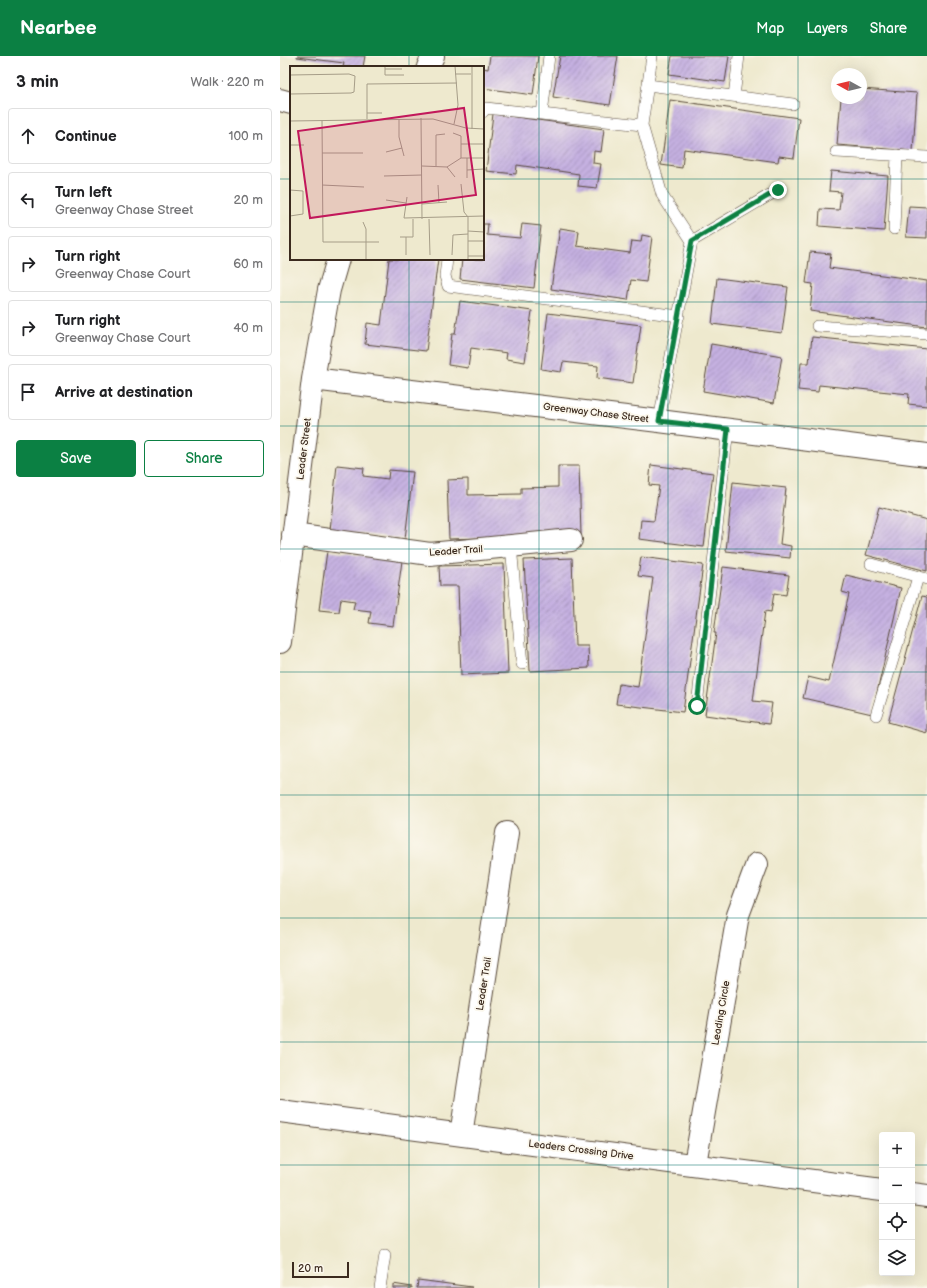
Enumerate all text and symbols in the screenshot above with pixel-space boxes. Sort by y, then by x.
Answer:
text: Nearbee [20,17,97,40]
text: Map [756,20,784,37]
text: Layers [806,20,848,37]
text: Share [870,20,907,37]
inset map [290,66,484,260]
north arrow [831,68,867,104]
text: 3 min [16,72,59,92]
text: Walk · 220 m [191,74,264,90]
icon: ahead [17,125,39,147]
text: Continue [55,127,117,146]
text: 100 m [228,128,263,144]
route end [769,181,787,199]
text: Turn left [55,183,112,202]
icon: left [17,189,39,211]
text: 20 m [233,192,263,208]
text: Greenway Chase Street [55,202,193,218]
text: Turn right [55,247,120,266]
icon: right [17,253,39,275]
text: 60 m [233,256,263,272]
text: Greenway Chase Court [55,266,190,282]
text: Turn right [55,311,120,330]
icon: right [17,317,39,339]
text: 40 m [233,320,263,336]
text: Greenway Chase Court [55,330,190,346]
icon: arrive [17,381,39,403]
text: Arrive at destination [55,383,193,402]
street label: Greenway Chase Street [542,401,650,425]
street label: Leader Street [294,417,314,481]
button: Save [16,440,136,477]
button: Share [144,440,264,477]
street label: Leader Trail [429,543,483,559]
route start [688,697,706,715]
street label: Leader Trail [474,956,494,1012]
street label: Leading Circle [709,980,733,1046]
map controls [879,1132,915,1276]
button: + [879,1132,915,1168]
street label: Leaders Crossing Drive [528,1138,634,1162]
button: − [879,1168,915,1204]
button: locate [879,1204,915,1240]
button: layers [879,1240,915,1276]
scale bar [292,1260,349,1279]
text: 20 m [298,1262,323,1275]

